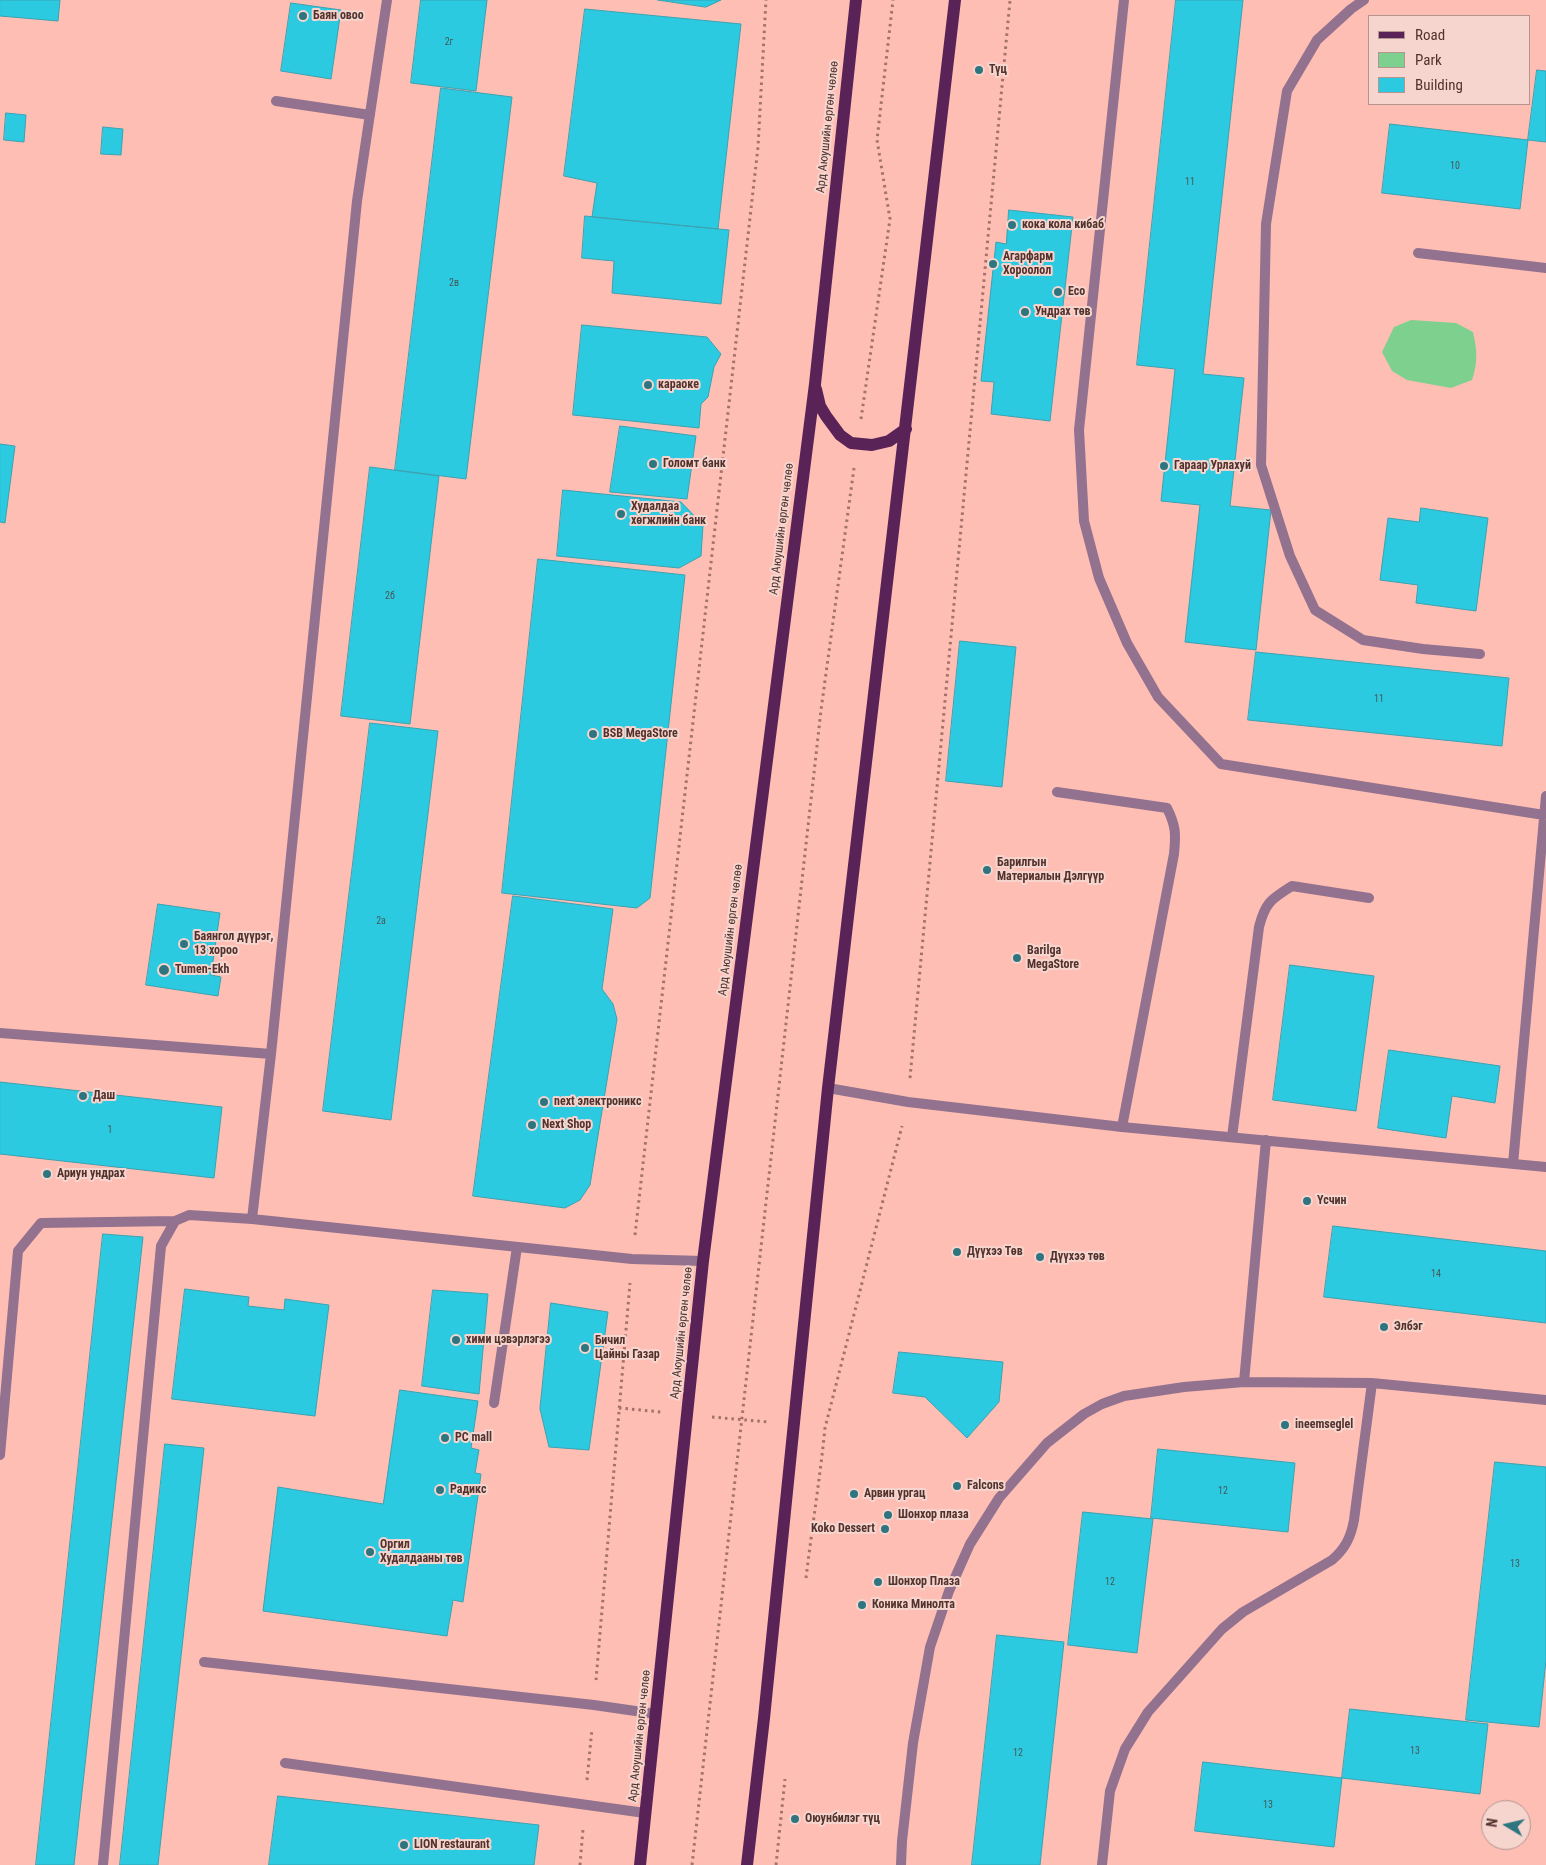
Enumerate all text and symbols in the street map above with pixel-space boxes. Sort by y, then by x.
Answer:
place label: Баян овоо [313,9,364,23]
marker: Баян овоо [297,10,309,22]
legend [1368,15,1531,105]
text: Road [1415,26,1445,44]
house number: 2г [445,36,453,48]
text: Park [1415,51,1442,69]
street label: Ард Аюушийн өргөн чөлөө [814,60,842,194]
place label: Түц [989,63,1007,77]
marker: Түц [973,64,985,76]
text: Building [1415,76,1463,94]
house number: 10 [1450,160,1460,172]
house number: 11 [1185,176,1195,188]
place label: кока кола кибаб [1022,218,1104,232]
marker: кока кола кибаб [1006,219,1018,231]
place label: Агарфарм Хороолол [1003,250,1053,278]
marker: Агарфарм Хороолол [987,258,999,270]
house number: 2в [449,277,459,289]
place label: Eco [1068,285,1085,299]
marker: Eco [1052,286,1064,298]
place label: Ундрах төв [1035,305,1091,319]
marker: Ундрах төв [1019,306,1031,318]
place label: караоке [658,378,699,392]
marker: караоке [642,379,654,391]
place label: Голомт банк [663,457,726,471]
marker: Голомт банк [647,458,659,470]
place label: Гараар Урлахуй [1174,459,1251,473]
marker: Гараар Урлахуй [1158,460,1170,472]
street label: Ард Аюушийн өргөн чөлөө [767,462,797,596]
place label: Худалдаа хөгжлийн банк [631,500,706,528]
marker: Худалдаа хөгжлийн банк [615,508,627,520]
house number: 2б [385,590,395,602]
house number: 11 [1374,693,1384,705]
place label: BSB MegaStore [603,727,678,741]
marker: BSB MegaStore [587,728,599,740]
place label: Барилгын Материалын Дэлгүүр [997,856,1104,884]
street label: Ард Аюушийн өргөн чөлөө [716,863,746,997]
marker: Барилгын Материалын Дэлгүүр [981,864,993,876]
house number: 2а [376,915,386,927]
place label: Баянгол дүүрэг, 13 хороо [194,930,274,958]
marker: Баянгол дүүрэг, 13 хороо [178,938,190,950]
place label: Barilga MegaStore [1027,944,1079,972]
marker: Barilga MegaStore [1011,952,1023,964]
marker: Tumen-Ekh [157,963,171,977]
place label: Tumen-Ekh [175,963,229,977]
place label: Даш [93,1089,115,1103]
marker: Даш [77,1090,89,1102]
place label: next электроникс [554,1095,642,1109]
marker: next электроникс [538,1096,550,1108]
place label: Next Shop [542,1118,591,1132]
marker: Next Shop [526,1119,538,1131]
house number: 1 [108,1124,112,1136]
place label: Ариун ундрах [57,1167,125,1181]
marker: Ариун ундрах [41,1168,53,1180]
place label: Үсчин [1317,1194,1347,1208]
marker: Үсчин [1301,1195,1313,1207]
place label: Дүүхээ Төв [967,1245,1023,1259]
marker: Дүүхээ Төв [951,1246,963,1258]
place label: Дүүхээ төв [1050,1250,1105,1264]
marker: Дүүхээ төв [1034,1251,1046,1263]
street label: Ард Аюушийн өргөн чөлөө [668,1266,696,1400]
house number: 14 [1431,1268,1441,1280]
place label: Элбэг [1394,1320,1423,1334]
marker: Элбэг [1378,1321,1390,1333]
place label: хими цэвэрлэгээ [466,1333,550,1347]
marker: хими цэвэрлэгээ [450,1334,462,1346]
place label: Бичил Цайны Газар [595,1334,660,1362]
marker: Бичил Цайны Газар [579,1342,591,1354]
place label: ineemseglel [1295,1418,1353,1432]
marker: ineemseglel [1279,1419,1291,1431]
place label: PC mall [455,1431,492,1445]
marker: PC mall [439,1432,451,1444]
place label: Falcons [967,1479,1004,1493]
marker: Falcons [951,1480,963,1492]
place label: Радикс [450,1483,487,1497]
marker: Радикс [434,1484,446,1496]
house number: 12 [1218,1485,1228,1497]
place label: Арвин ургац [864,1487,925,1501]
marker: Арвин ургац [848,1488,860,1500]
place label: Шонхор плаза [898,1508,969,1522]
marker: Шонхор плаза [882,1509,894,1521]
place label: Koko Dessert [811,1522,875,1536]
marker: Koko Dessert [879,1523,891,1535]
place label: Оргил Худалдааны төв [380,1538,463,1566]
marker: Оргил Худалдааны төв [364,1546,376,1558]
house number: 13 [1510,1558,1520,1570]
place label: Шонхор Плаза [888,1575,960,1589]
marker: Шонхор Плаза [872,1576,884,1588]
house number: 12 [1105,1576,1115,1588]
place label: Коника Минолта [872,1598,955,1612]
marker: Коника Минолта [856,1599,868,1611]
street label: Ард Аюушийн өргөн чөлөө [626,1669,654,1803]
house number: 13 [1410,1745,1420,1757]
house number: 12 [1013,1747,1023,1759]
house number: 13 [1263,1799,1273,1811]
north arrow [1481,1800,1531,1850]
place label: Оюунбилэг түц [805,1812,880,1826]
marker: Оюунбилэг түц [789,1813,801,1825]
text: N [1484,1817,1501,1828]
place label: LION restaurant [414,1838,490,1852]
marker: LION restaurant [398,1839,410,1851]

